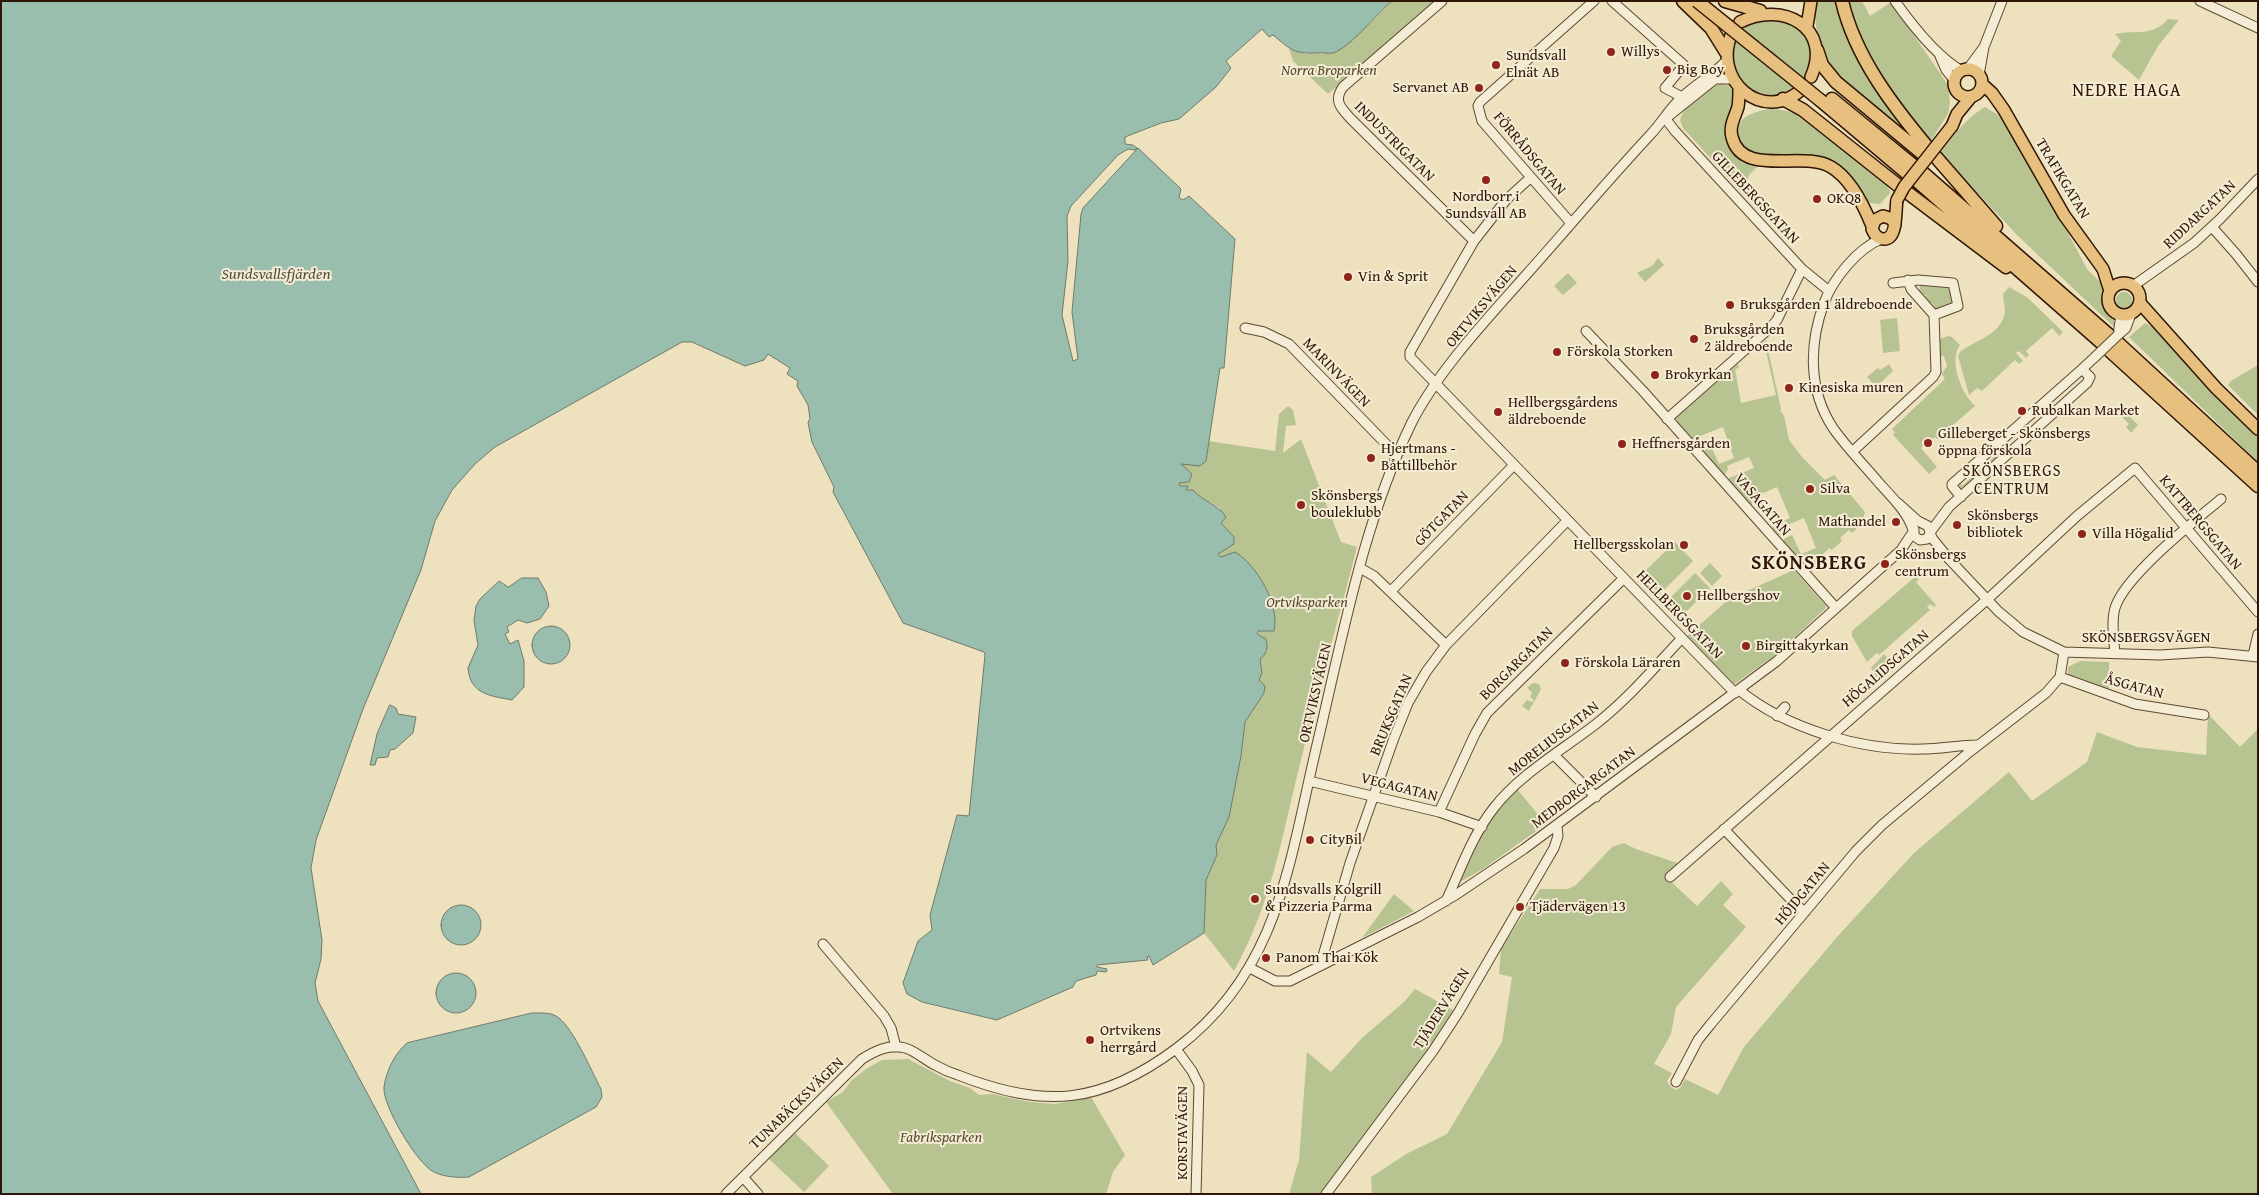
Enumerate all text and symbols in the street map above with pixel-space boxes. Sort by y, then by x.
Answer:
place label: Willys [1621,43,1660,61]
marker: Willys [1605,46,1617,58]
place label: Sundsvall Elnät AB [1506,47,1567,82]
marker: Sundsvall Elnät AB [1490,59,1502,71]
place label: Big Boy [1677,61,1724,79]
park label: Norra Broparken [1281,62,1377,80]
marker: Big Boy [1661,64,1673,76]
place label: Servanet AB [1393,79,1469,97]
district label: NEDRE HAGA [2071,80,2183,102]
marker: Servanet AB [1473,82,1485,94]
street label: INDUSTRIGATAN [1350,98,1438,186]
street label: FÖRRÅDSGATAN [1489,109,1569,199]
street label: TRAFIKGATAN [2031,136,2093,222]
street label: GILLEBERGSGATAN [1707,148,1803,248]
marker: Nordborr i Sundsvall AB [1480,174,1492,186]
street label: RIDDARGATAN [2160,177,2240,253]
place label: Nordborr i Sundsvall AB [1445,188,1527,223]
place label: OKQ8 [1827,190,1861,208]
marker: OKQ8 [1811,193,1823,205]
street label: ORTVIKSVÄGEN [1442,262,1522,352]
water label: Sundsvallsfjärden [221,265,331,285]
place label: Vin & Sprit [1358,268,1428,286]
marker: Vin & Sprit [1342,271,1354,283]
place label: Bruksgården 1 äldreboende [1740,296,1912,314]
marker: Bruksgården 1 äldreboende [1724,299,1736,311]
place label: Bruksgården 2 äldreboende [1704,321,1793,356]
marker: Bruksgården 2 äldreboende [1688,333,1700,345]
street label: MARINVÄGEN [1298,335,1374,411]
place label: Förskola Storken [1567,343,1673,361]
marker: Förskola Storken [1551,346,1563,358]
place label: Brokyrkan [1665,366,1732,384]
marker: Brokyrkan [1649,369,1661,381]
place label: Kinesiska muren [1799,379,1903,397]
marker: Kinesiska muren [1783,382,1795,394]
place label: Hellbergsgårdens äldreboende [1508,394,1618,429]
place label: Rubalkan Market [2032,402,2139,420]
marker: Rubalkan Market [2016,405,2028,417]
marker: Hellbergsgårdens äldreboende [1492,406,1504,418]
place label: Gilleberget - Skönsbergs öppna förskola [1938,425,2090,460]
place label: Heffnersgården [1632,435,1730,453]
marker: Gilleberget - Skönsbergs öppna förskola [1922,437,1934,449]
marker: Heffnersgården [1616,438,1628,450]
place label: Hjertmans - Båttillbehör [1381,440,1457,475]
marker: Hjertmans - Båttillbehör [1365,452,1377,464]
district label: SKÖNSBERGS CENTRUM [1961,462,2063,500]
street label: VASAGATAN [1730,470,1794,540]
street label: KATTBERGSGATAN [2155,472,2245,574]
place label: Silva [1820,480,1850,498]
marker: Silva [1804,483,1816,495]
place label: Skönsbergs bouleklubb [1311,487,1382,522]
street label: GÖTGATAN [1411,488,1473,550]
marker: Skönsbergs bouleklubb [1295,499,1307,511]
place label: Skönsbergs bibliotek [1967,507,2038,542]
place label: Mathandel [1818,513,1886,531]
marker: Mathandel [1890,516,1902,528]
marker: Skönsbergs bibliotek [1951,519,1963,531]
place label: Villa Högalid [2092,525,2173,543]
marker: Villa Högalid [2076,528,2088,540]
place label: Hellbergsskolan [1574,536,1674,554]
marker: Hellbergsskolan [1678,539,1690,551]
place label: Skönsbergs centrum [1895,546,1966,581]
district label: SKÖNSBERG [1750,552,1868,576]
marker: Skönsbergs centrum [1879,558,1891,570]
street label: HELLBERGSGATAN [1632,567,1726,663]
place label: Hellbergshov [1697,587,1780,605]
marker: Hellbergshov [1681,590,1693,602]
park label: Ortviksparken [1266,594,1348,612]
street label: BORGARGATAN [1477,624,1557,704]
street label: HÖGALIDSGATAN [1839,626,1933,712]
street label: SKÖNSBERGSVÄGEN [2082,629,2210,647]
place label: Birgittakyrkan [1756,637,1849,655]
marker: Birgittakyrkan [1740,640,1752,652]
street label: ORTVIKSVÄGEN [1296,641,1336,745]
place label: Förskola Läraren [1575,654,1681,672]
marker: Förskola Läraren [1559,657,1571,669]
street label: ÅSGATAN [2103,671,2165,703]
street label: BRUKSGATAN [1367,672,1417,758]
street label: MORELIUSGATAN [1505,698,1603,780]
street label: MEDBORGARGATAN [1528,743,1640,833]
street label: VEGAGATAN [1359,770,1439,806]
place label: CityBil [1320,831,1362,849]
marker: CityBil [1304,834,1316,846]
street label: HÖJDGATAN [1772,859,1834,929]
place label: Sundsvalls Kolgrill & Pizzeria Parma [1265,881,1382,916]
marker: Sundsvalls Kolgrill & Pizzeria Parma [1249,893,1261,905]
place label: Tjädervägen 13 [1530,898,1626,916]
marker: Tjädervägen 13 [1514,901,1526,913]
place label: Panom Thai Kök [1276,949,1378,967]
marker: Panom Thai Kök [1260,952,1272,964]
street label: TJÄDERVÄGEN [1410,965,1474,1053]
place label: Ortvikens herrgård [1100,1022,1161,1057]
marker: Ortvikens herrgård [1084,1034,1096,1046]
street label: TUNABÄCKSVÄGEN [746,1054,848,1154]
street label: KORSTAVÄGEN [1174,1086,1192,1180]
park label: Fabriksparken [900,1129,982,1147]

